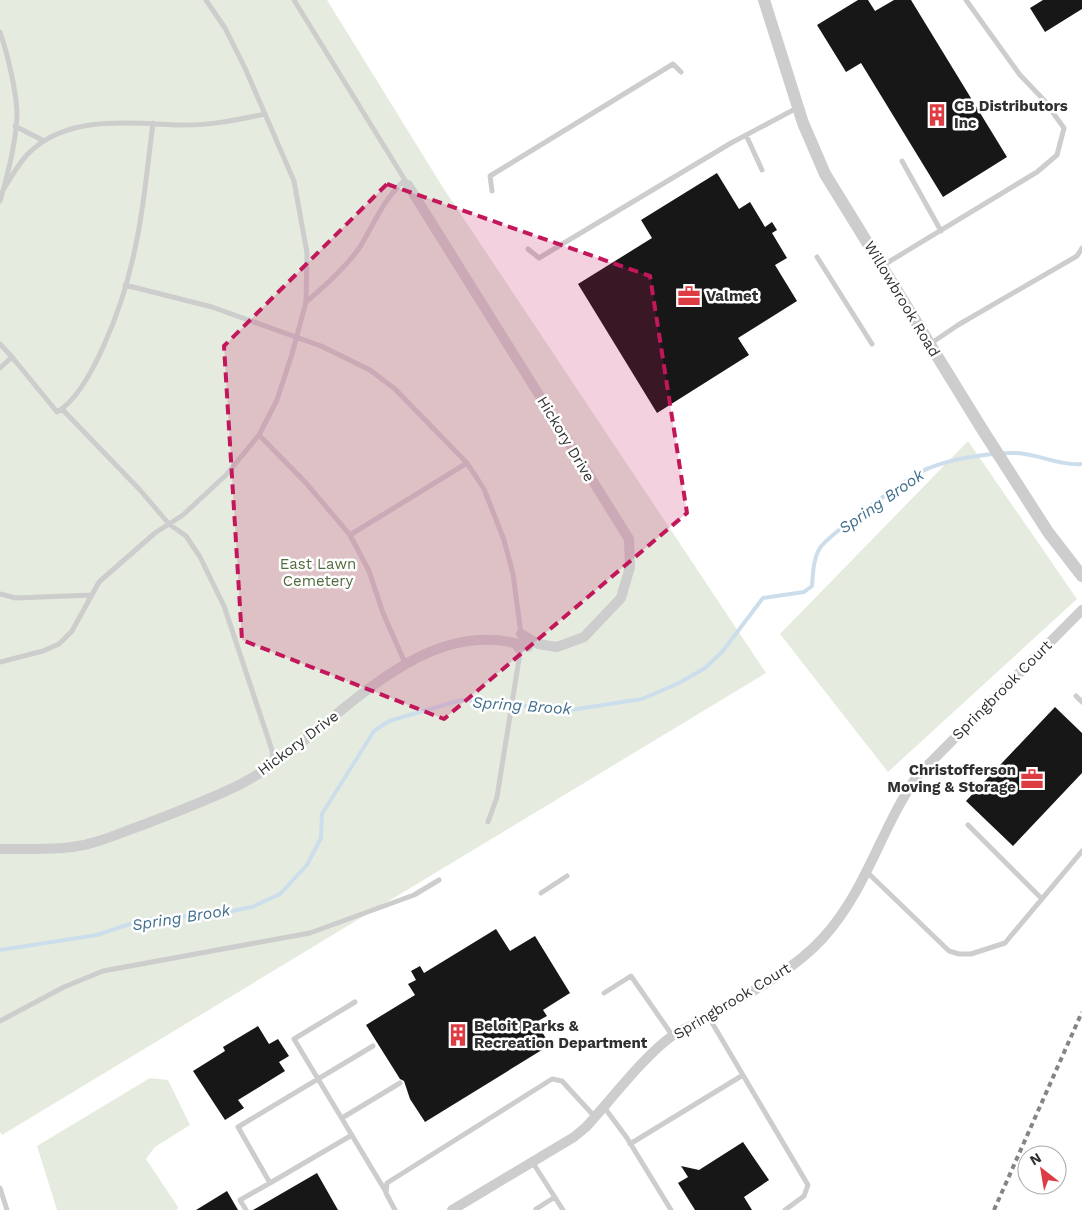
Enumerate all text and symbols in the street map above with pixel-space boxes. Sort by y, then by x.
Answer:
place label: CB Distributors Inc [954,97,1068,132]
building icon: CB Distributors Inc [924,102,950,128]
street label: Willowbrook Road [860,238,944,360]
office icon: Valmet [676,283,702,309]
place label: Valmet [706,287,759,305]
street label: Hickory Drive [533,393,599,485]
water label: Spring Brook [835,464,928,538]
park label: East Lawn Cemetery [280,555,356,590]
street label: Springbrook Court [948,636,1056,744]
water label: Spring Brook [472,693,573,719]
street label: Hickory Drive [254,707,342,779]
place label: Christofferson Moving & Storage [887,761,1016,796]
office icon: Christofferson Moving & Storage [1019,766,1045,792]
water label: Spring Brook [131,900,233,935]
street label: Springbrook Court [670,959,794,1043]
place label: Beloit Parks & Recreation Department [474,1017,648,1052]
building icon: Beloit Parks & Recreation Department [445,1022,471,1048]
north arrow [1017,1145,1067,1195]
text: N [1027,1149,1044,1168]

